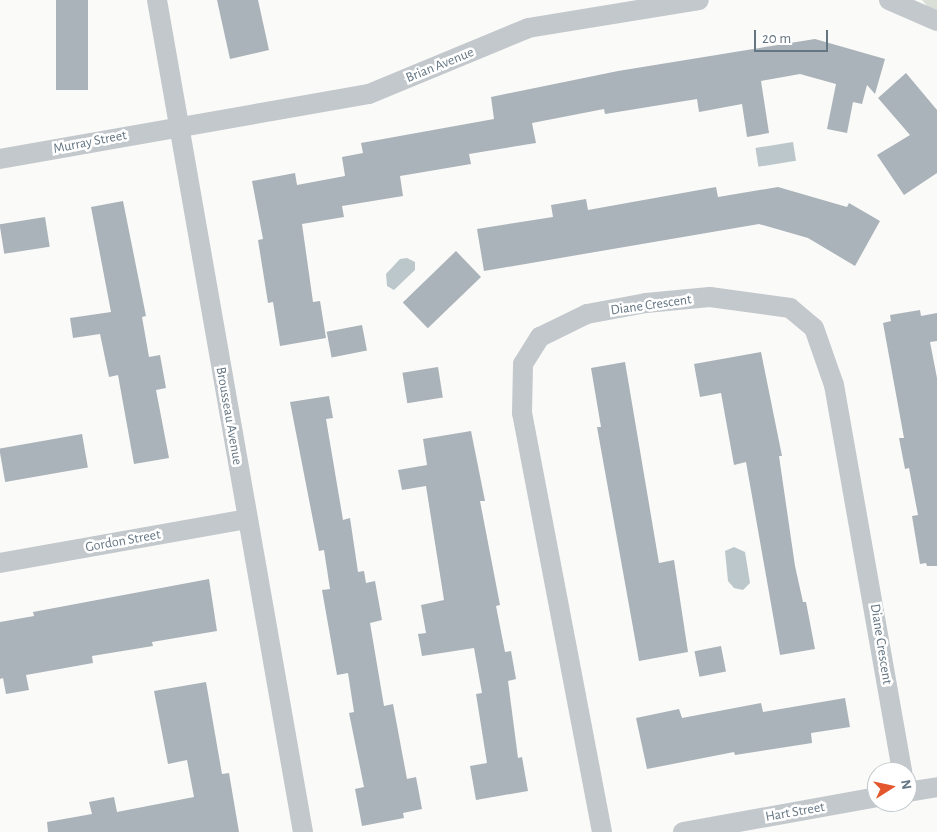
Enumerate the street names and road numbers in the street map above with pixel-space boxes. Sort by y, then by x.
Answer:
street label: Brian Avenue [403,44,477,86]
street label: Murray Street [52,127,128,157]
street label: Diane Crescent [610,291,692,319]
street label: Brousseau Avenue [212,366,246,466]
street label: Gordon Street [84,526,162,556]
street label: Diane Crescent [866,602,896,686]
street label: Hart Street [764,799,826,825]

